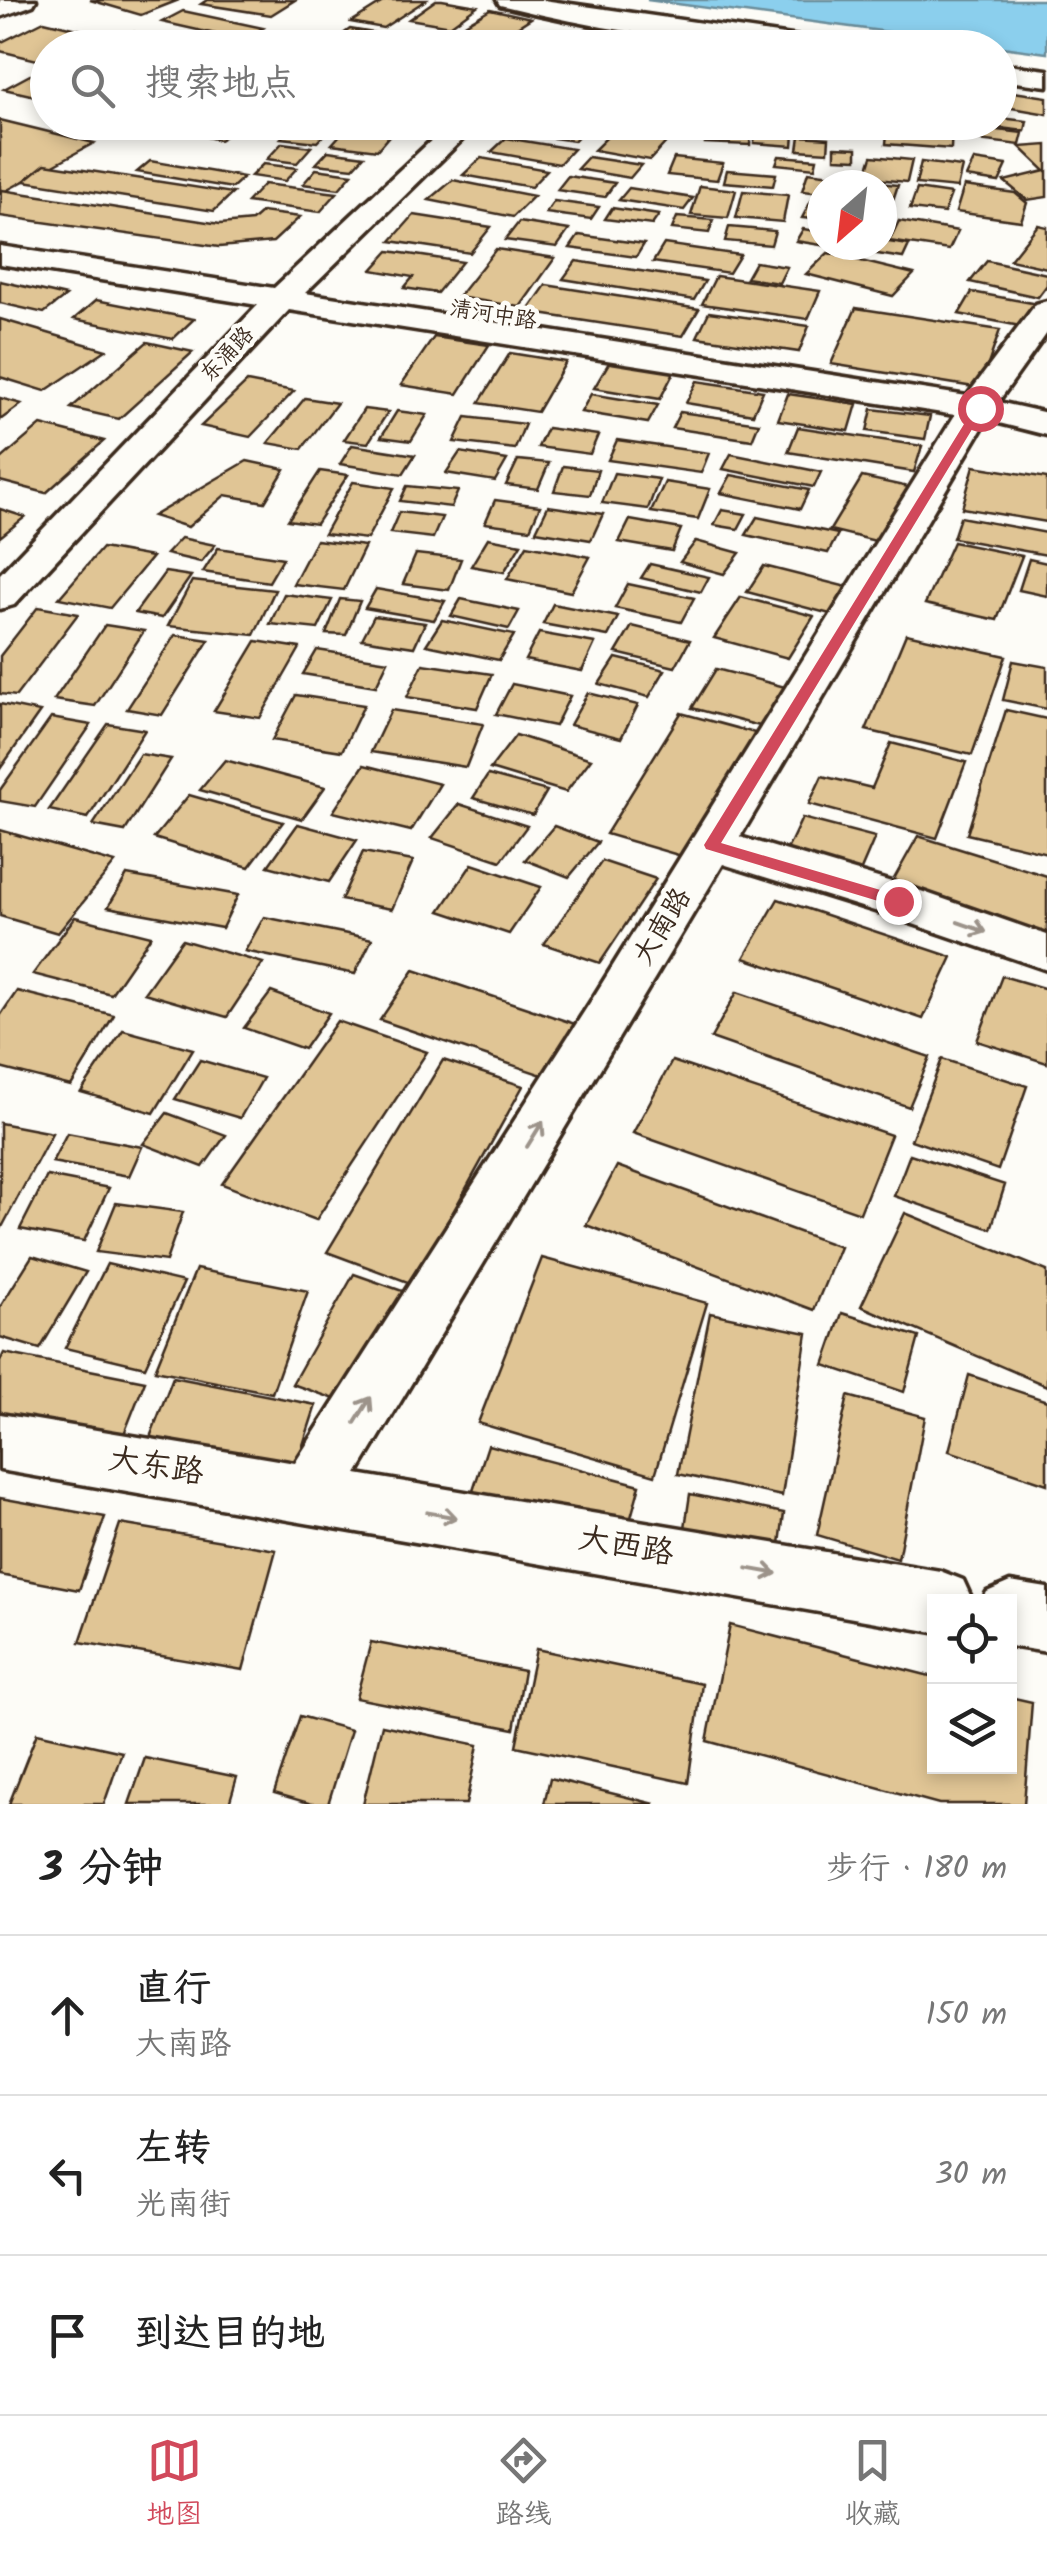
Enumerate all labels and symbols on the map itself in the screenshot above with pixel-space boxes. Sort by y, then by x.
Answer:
north arrow [807,170,897,260]
street label: 清河中路 [447,292,539,340]
street label: 东涌路 [193,319,263,391]
route start [958,386,1004,432]
street label: 大南路 [622,879,704,975]
route end [876,879,922,925]
one-way arrow [955,919,987,937]
one-way arrow [525,1120,545,1149]
one-way arrow [353,1396,373,1425]
street label: 大东路 [105,1434,207,1500]
one-way arrow [425,1506,458,1525]
street label: 大西路 [574,1514,678,1580]
one-way arrow [746,1562,778,1581]

